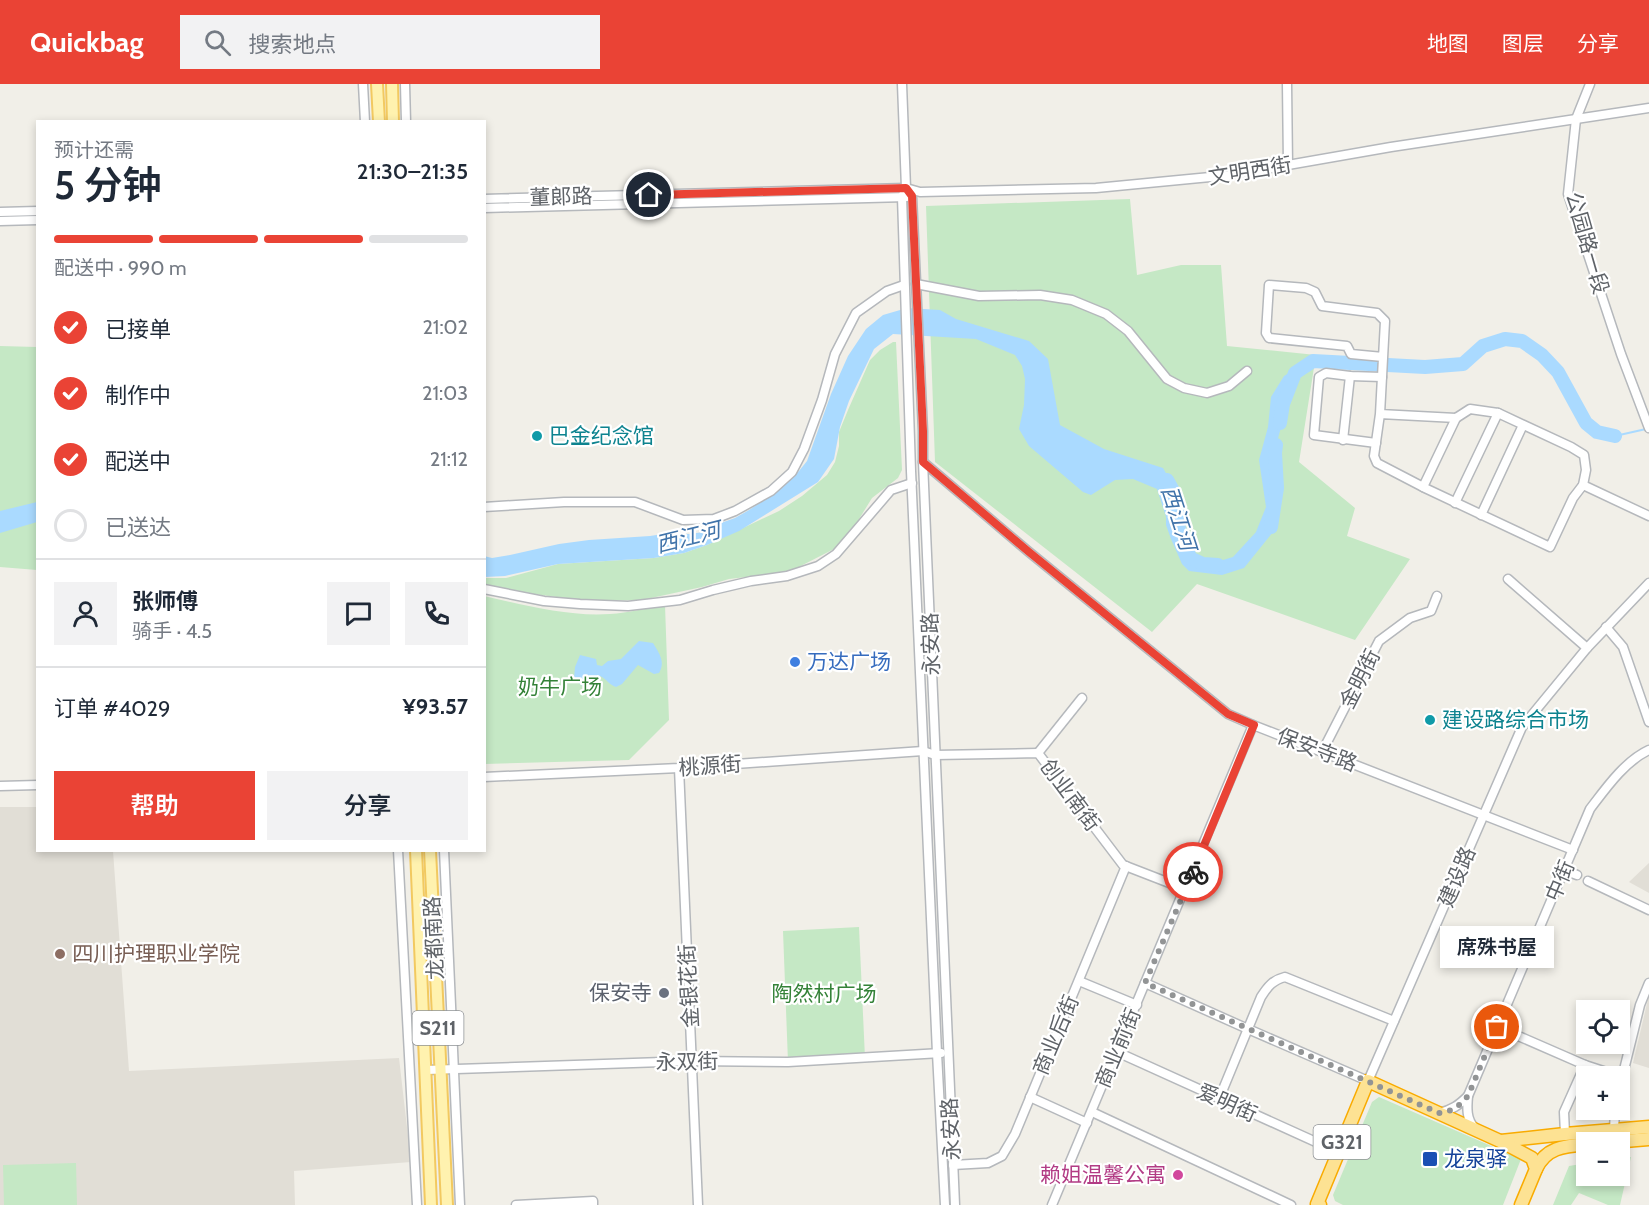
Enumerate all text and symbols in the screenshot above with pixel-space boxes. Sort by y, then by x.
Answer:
search box [180,15,600,69]
text: Quickbag [30,25,144,59]
icon: search [201,26,234,59]
text: 搜索地点 [249,31,337,58]
text: 地图 [1427,31,1469,56]
text: 图层 [1502,31,1544,56]
text: 分享 [1577,31,1619,56]
text: 预计还需 [54,138,134,162]
street label: 文明西街 [1206,152,1293,189]
text: 21:30–21:35 [357,158,468,185]
text: 5 分钟 [54,161,162,209]
pin [623,169,674,220]
icon: home [632,178,665,211]
street label: 董郞路 [529,183,593,210]
street label: 公园路一段 [1561,189,1614,297]
text: 配送中 · 990 m [54,256,186,280]
icon: check [54,311,87,344]
text: 21:02 [422,315,468,339]
text: 已接单 [105,316,171,343]
icon: check [54,377,87,410]
text: 21:03 [422,381,468,405]
text: 制作中 [105,382,171,409]
place label: 巴金纪念馆 [549,423,654,448]
marker: 巴金纪念馆 [530,429,544,443]
icon: check [54,443,87,476]
text: 21:12 [430,447,468,471]
text: 配送中 [105,448,171,475]
water label: 西江河 [1155,483,1203,558]
text: 已送达 [105,514,171,541]
water label: 西江河 [653,515,727,559]
button: person [54,582,117,645]
button: chat [327,582,390,645]
button: phone [405,582,468,645]
text: 张师傅 [132,588,198,615]
street label: 永安路 [917,612,944,676]
text: 骑手 · 4.5 [132,619,212,643]
street label: 金明街 [1334,645,1385,713]
place label: 万达广场 [807,649,891,674]
marker: 万达广场 [788,655,802,669]
park label: 奶牛广场 [518,674,602,699]
text: ¥93.57 [403,693,468,720]
text: 订单 #4029 [54,695,171,722]
place label: 建设路综合市场 [1442,707,1589,732]
marker: 建设路综合市场 [1423,713,1437,727]
street label: 保安寺路 [1273,723,1361,776]
street label: 桃源街 [678,751,742,780]
street label: 创业南街 [1035,754,1106,836]
button: 帮助 [54,771,255,840]
button: 分享 [267,771,468,840]
courier [1163,842,1223,902]
street label: 建设路 [1433,843,1480,911]
icon: bike [1177,856,1210,889]
street label: 中街 [1540,857,1579,905]
street label: 龙都南路 [419,895,448,981]
callout: 席殊书屋 [1440,925,1554,967]
text: 席殊书屋 [1457,935,1537,959]
place label: 四川护理职业学院 [72,941,240,966]
street label: 金银花街 [674,943,703,1029]
marker: 四川护理职业学院 [53,947,67,961]
place label: 保安寺 [589,980,652,1005]
park label: 陶然村广场 [772,981,877,1006]
marker: 保安寺 [657,986,671,1000]
street label: 商业后街 [1028,991,1083,1078]
map controls [1576,1000,1630,1186]
button: locate [1576,1000,1630,1054]
pin [1471,1001,1522,1052]
street label: 商业前街 [1090,1004,1145,1091]
icon: bag [1480,1010,1513,1043]
road number: S211 [412,1011,464,1045]
street label: 永双街 [655,1048,719,1075]
button: + [1576,1066,1630,1120]
street label: 爱明街 [1193,1078,1261,1127]
street label: 永安路 [936,1097,965,1161]
road number: G321 [1314,1125,1370,1159]
button: − [1576,1132,1630,1186]
place label: 龙泉驿 [1444,1146,1507,1171]
marker: 龙泉驿 [1421,1150,1439,1168]
place label: 赖姐温馨公寓 [1040,1162,1166,1187]
marker: 赖姐温馨公寓 [1171,1168,1185,1182]

